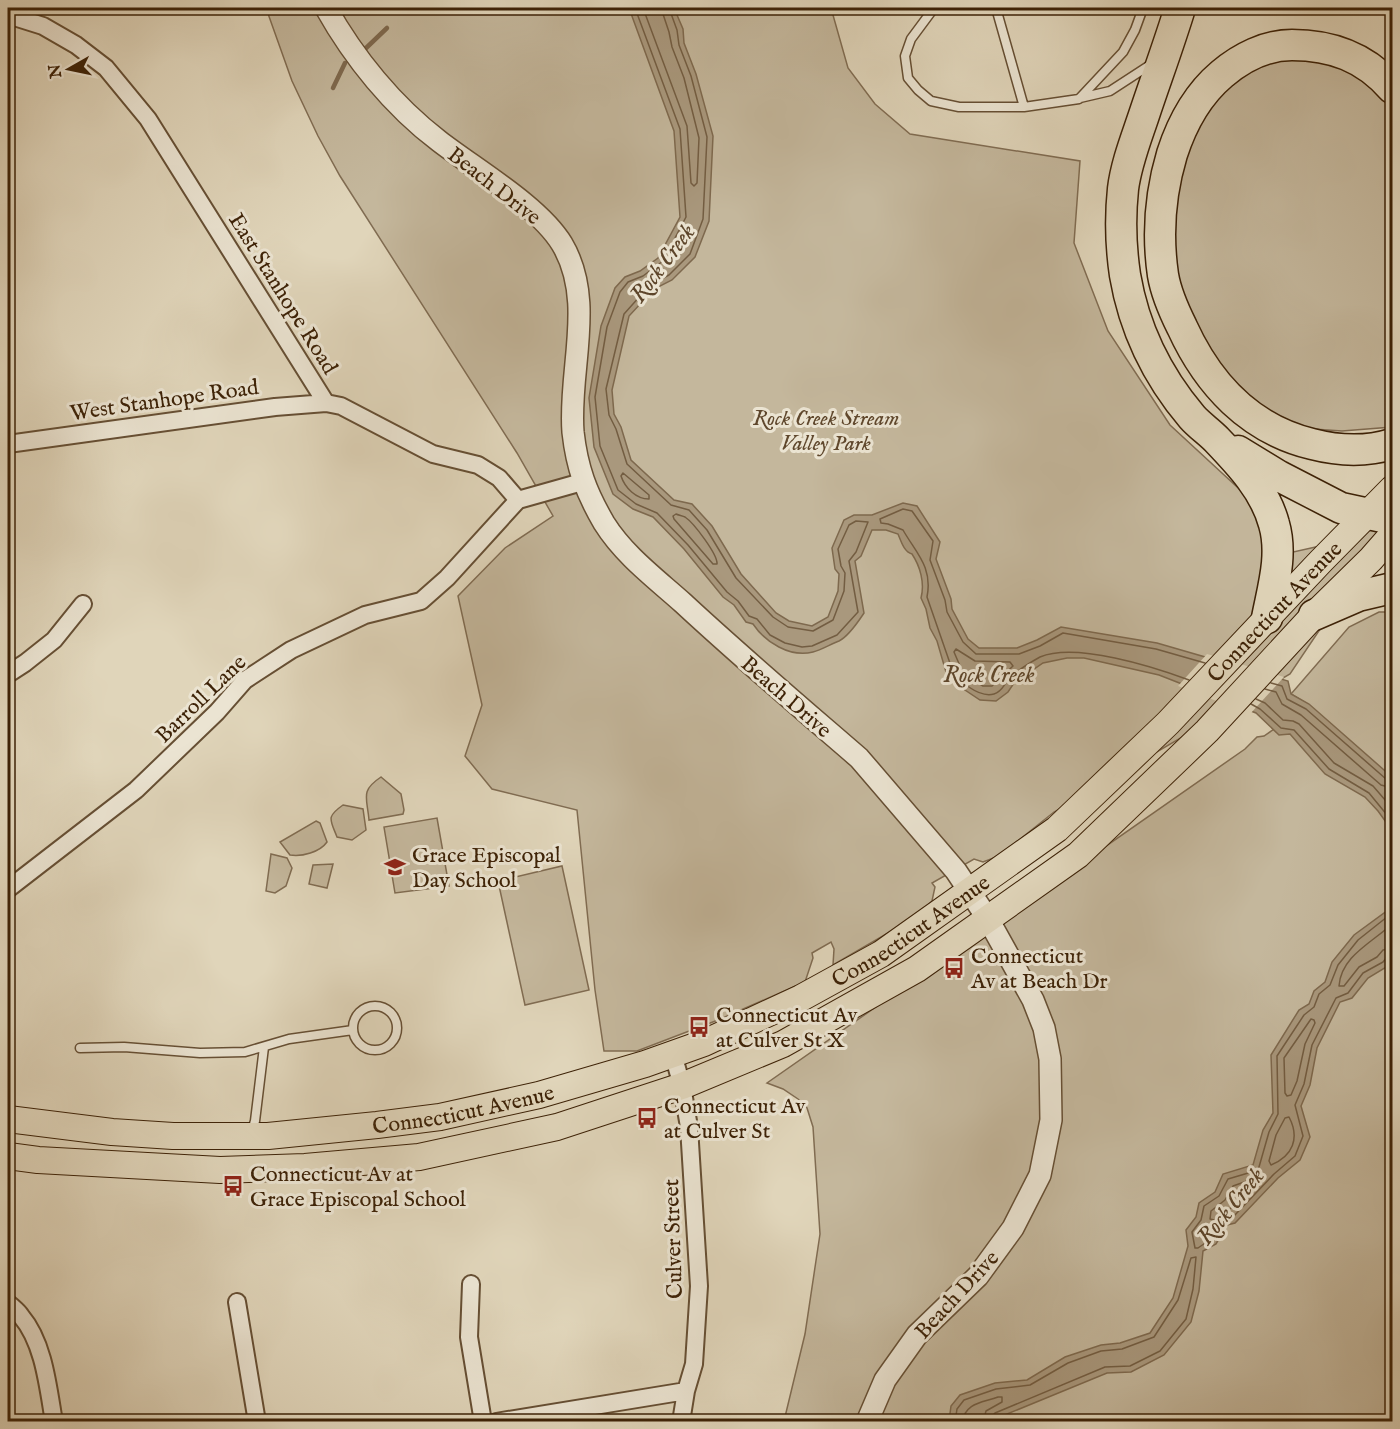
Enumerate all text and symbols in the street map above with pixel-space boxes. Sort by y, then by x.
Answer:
north arrow [39,39,99,99]
text: N [45,62,67,80]
street label: Beach Drive [441,141,546,232]
street label: East Stanhope Road [221,208,343,380]
water label: Rock Creek [623,218,703,310]
street label: West Stanhope Road [68,374,261,428]
park label: Rock Creek Stream Valley Park [753,405,899,458]
street label: Connecticut Avenue [1202,536,1349,689]
street label: Barroll Lane [150,649,253,750]
street label: Beach Drive [734,650,837,745]
water label: Rock Creek [943,660,1035,691]
place label: Grace Episcopal Day School [412,842,561,895]
school or university icon: Grace Episcopal Day School [383,855,407,879]
street label: Connecticut Avenue [827,869,996,994]
place label: Connecticut Av at Beach Dr [970,943,1108,996]
bus stop icon: Connecticut Av at Beach Dr [942,956,966,980]
place label: Connecticut Av at Culver St X [716,1002,857,1055]
bus stop icon: Connecticut Av at Culver St X [687,1015,711,1039]
street label: Connecticut Avenue [371,1079,558,1141]
place label: Connecticut Av at Culver St [664,1093,805,1146]
bus stop icon: Connecticut Av at Culver St [635,1106,659,1130]
place label: Connecticut Av at Grace Episcopal School [250,1161,466,1214]
water label: Rock Creek [1190,1161,1272,1252]
bus stop icon: Connecticut Av at Grace Episcopal School [221,1174,245,1198]
street label: Culver Street [658,1178,690,1299]
street label: Beach Drive [909,1245,1006,1346]

